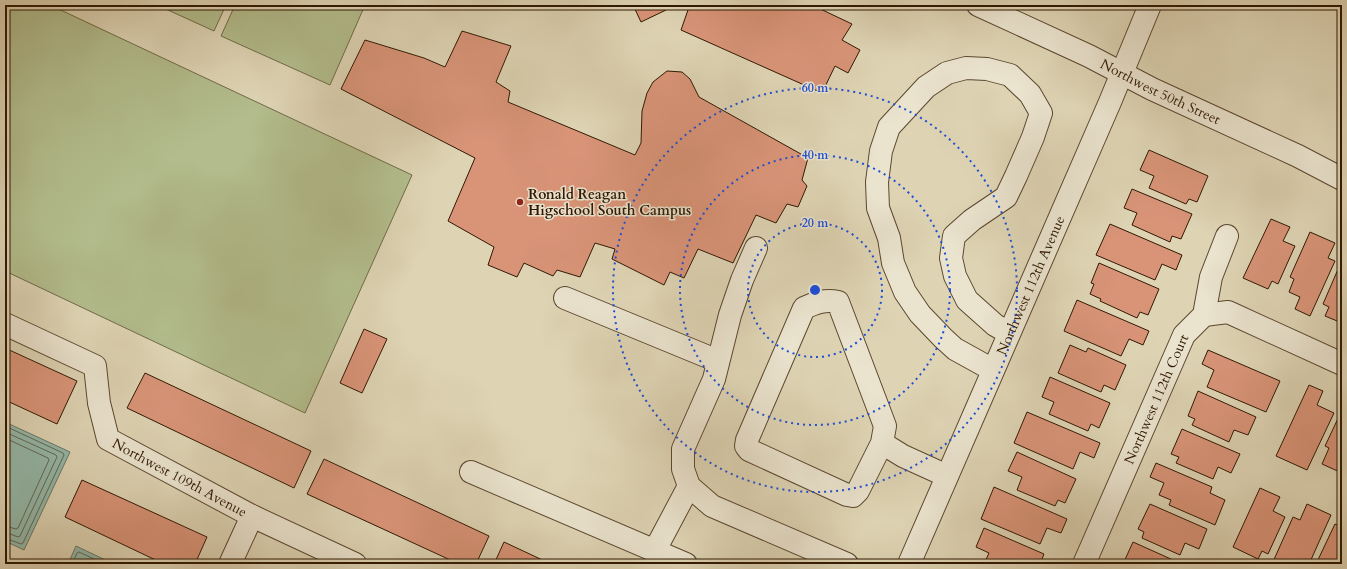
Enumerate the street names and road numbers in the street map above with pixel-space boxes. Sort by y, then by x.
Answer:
street label: Northwest 50th Street [1097,55,1224,129]
street label: Northwest 112th Avenue [992,213,1069,358]
street label: Northwest 112th Court [1120,331,1193,467]
street label: Northwest 109th Avenue [109,434,250,522]

